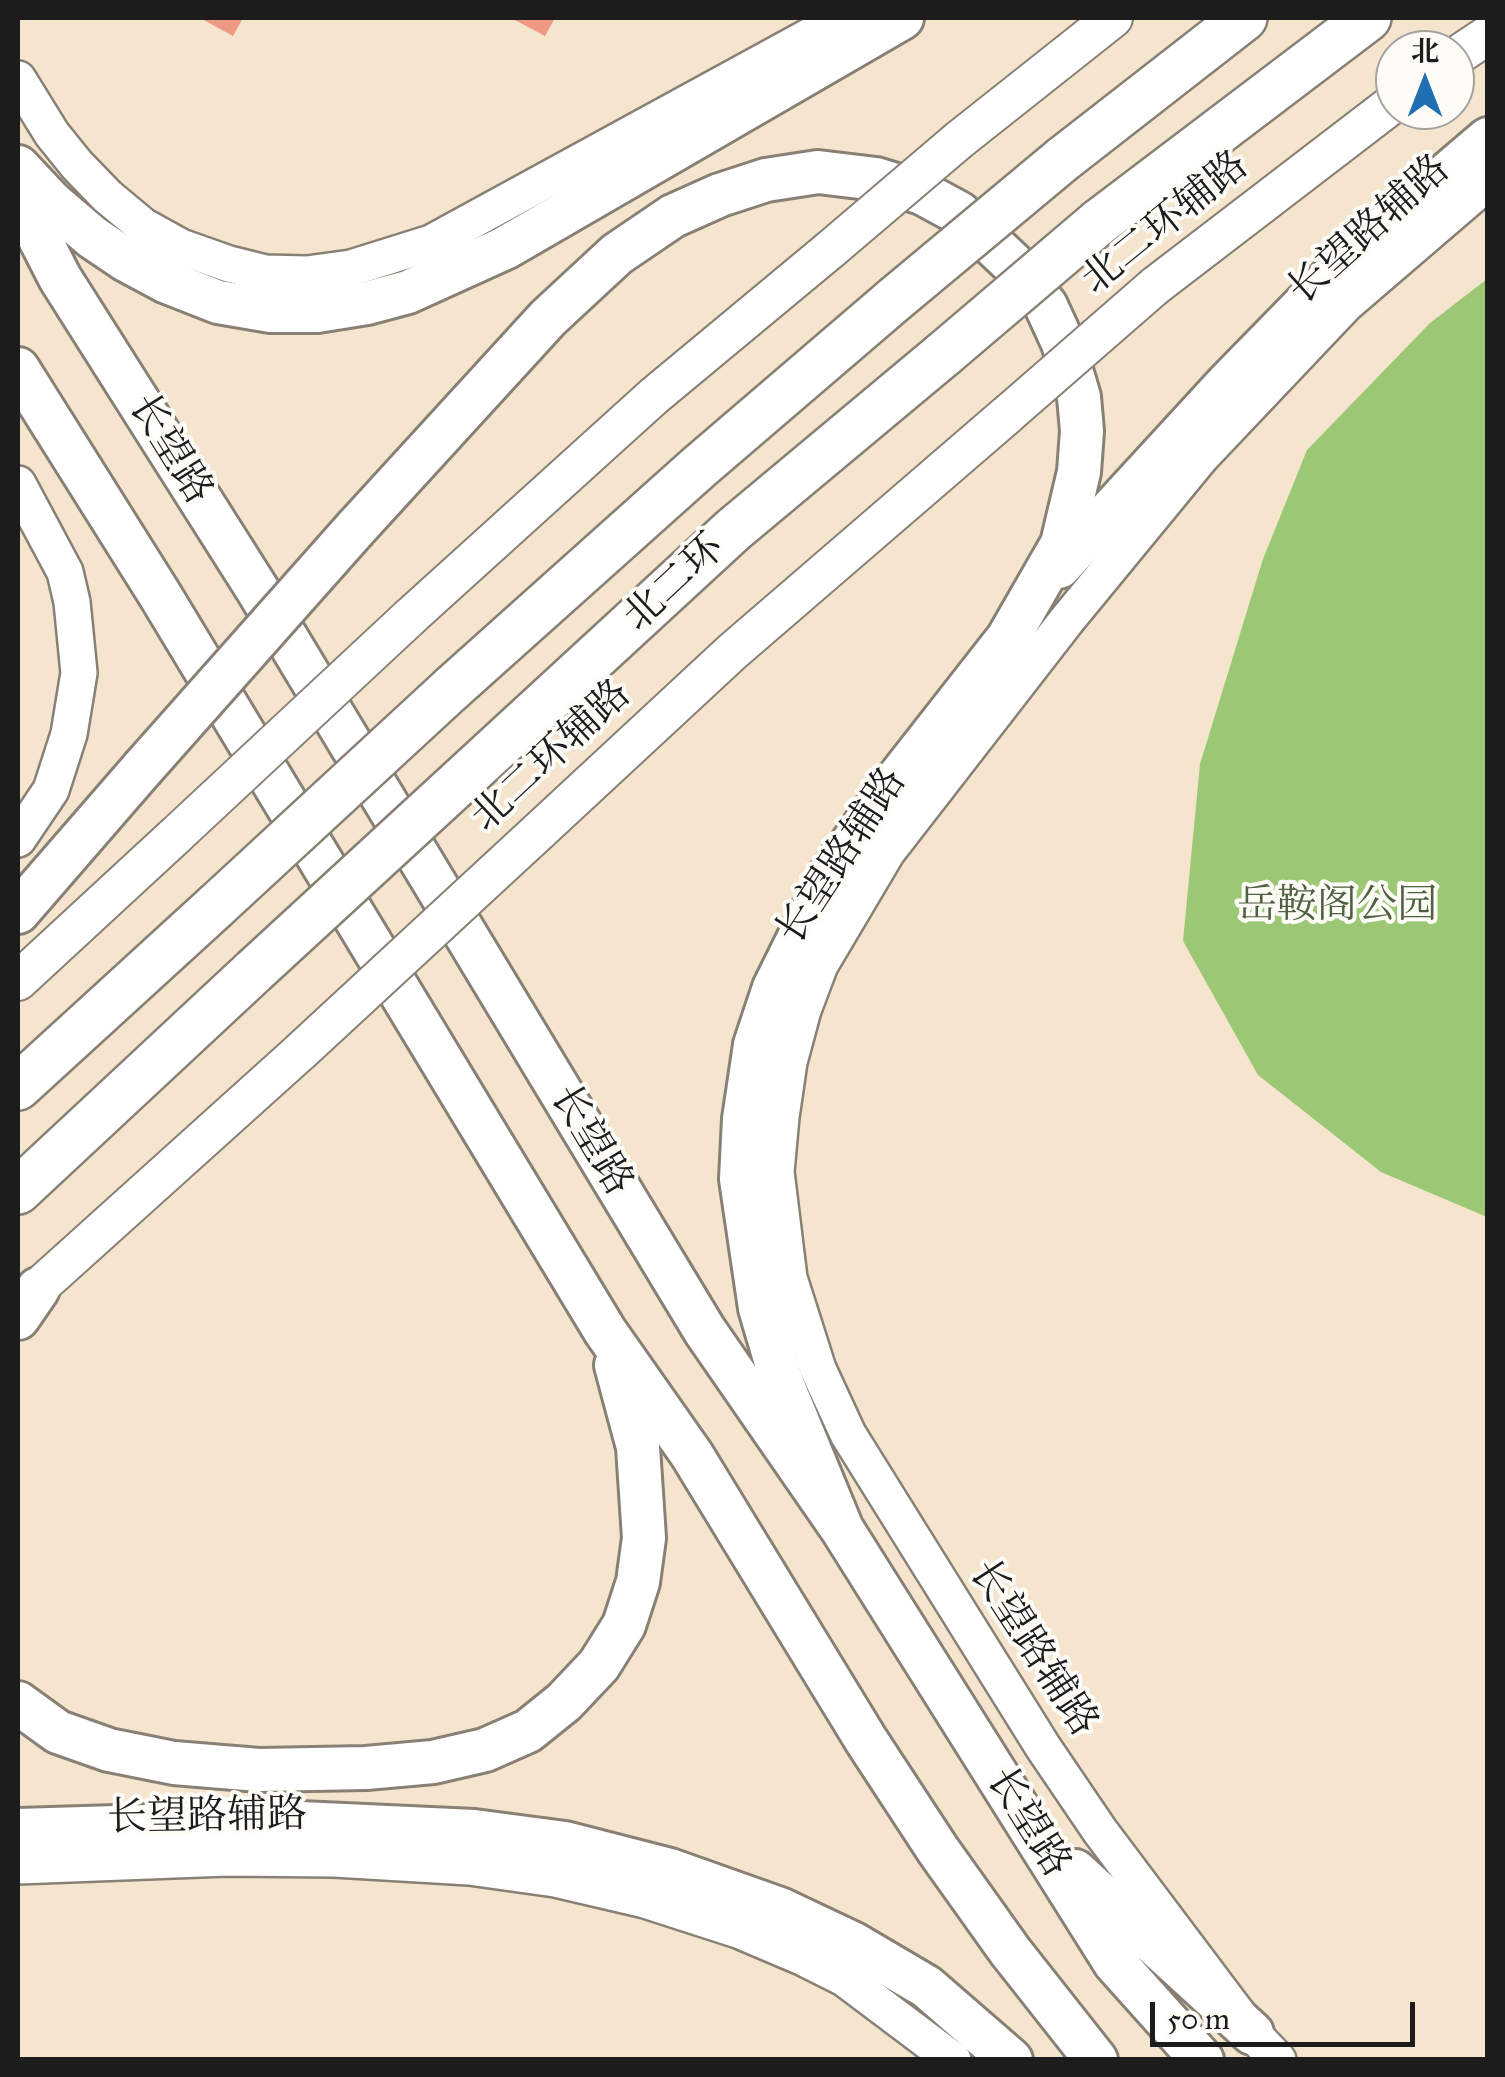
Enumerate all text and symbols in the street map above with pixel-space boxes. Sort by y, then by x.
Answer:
north arrow [1375,30,1475,130]
text: 北 [1411,34,1439,69]
street label: 北二环辅路 [1073,142,1259,306]
street label: 长望路辅路 [1280,146,1460,316]
street label: 长望路 [117,386,221,514]
street label: 北二环 [615,526,735,642]
street label: 北二环辅路 [462,671,642,843]
street label: 长望路辅路 [768,760,918,954]
park label: 岳鞍阁公园 [1237,883,1437,931]
street label: 长望路 [539,1077,641,1205]
street label: 长望路辅路 [957,1552,1107,1746]
street label: 长望路 [975,1759,1079,1887]
street label: 长望路辅路 [107,1792,307,1844]
scale bar [1155,1982,1420,2044]
text: 50 m [1167,2001,1230,2037]

